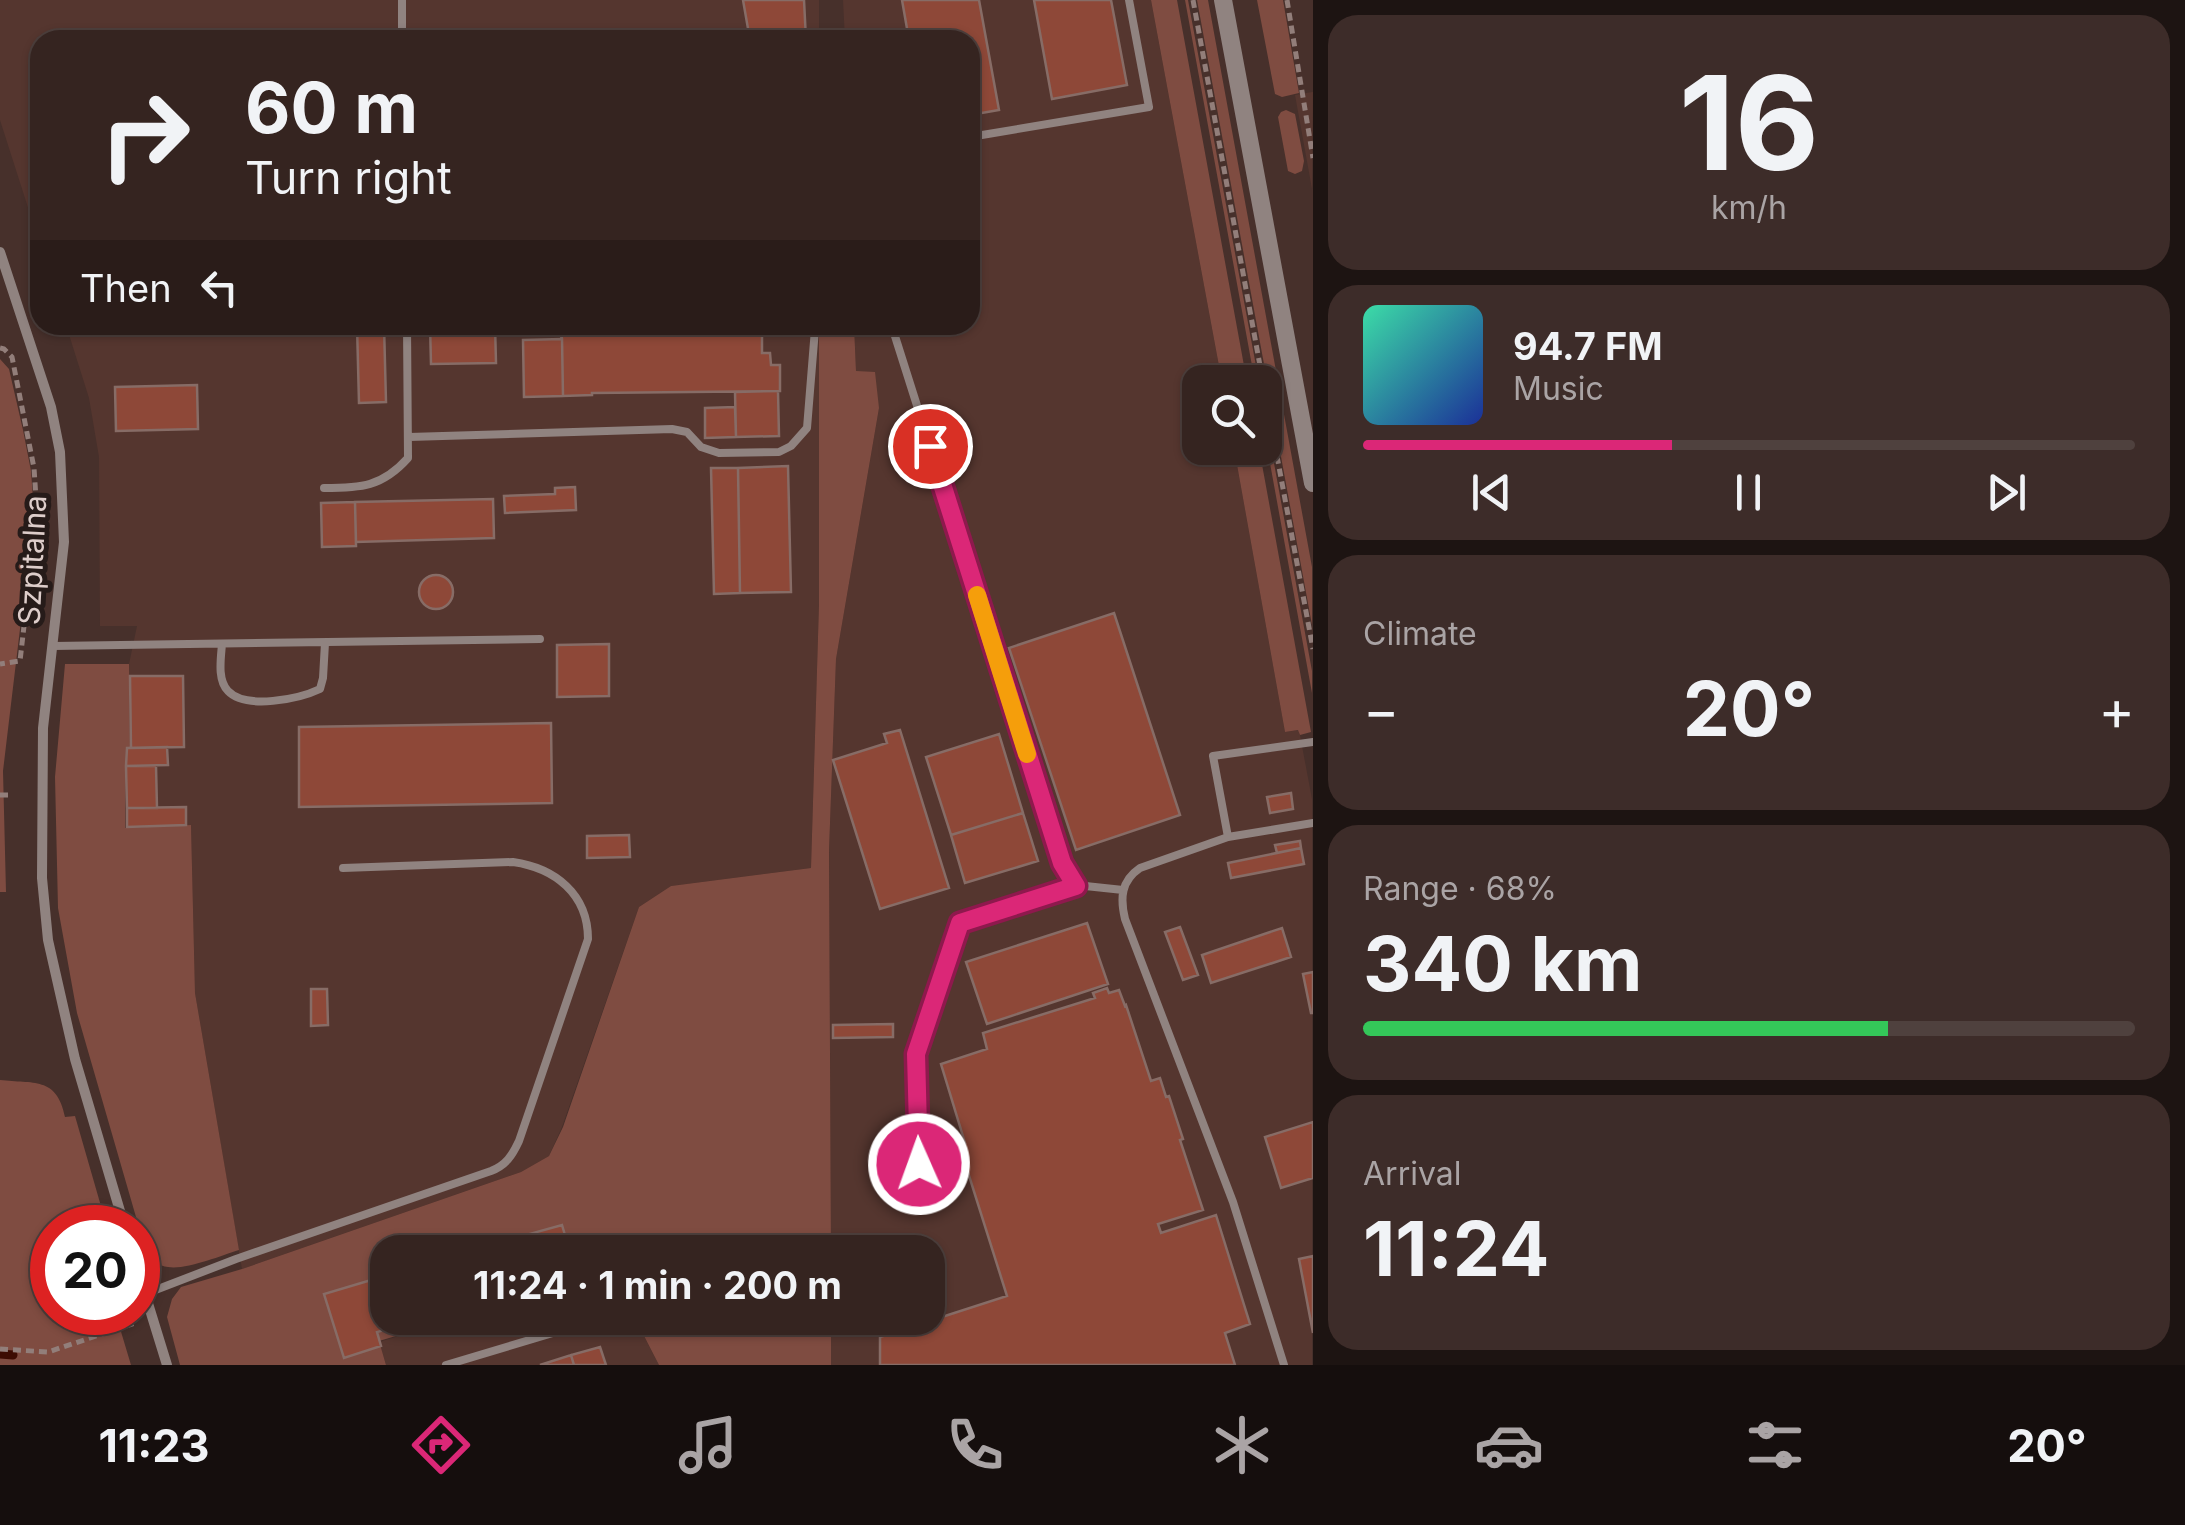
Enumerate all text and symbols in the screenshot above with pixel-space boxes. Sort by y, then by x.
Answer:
text: 16 [1679,44,1819,201]
text: 60 m [245,65,418,150]
icon: right [80,70,210,200]
text: Turn right [245,150,452,205]
text: km/h [1711,188,1787,227]
icon: left [192,260,247,315]
text: Then [80,265,172,311]
text: 94.7 FM [1513,323,1663,369]
map controls [1182,365,1282,465]
button: search [1182,365,1282,465]
text: Music [1513,369,1604,408]
pin [888,404,973,489]
icon: arrive [903,419,958,474]
icon: previous [1464,465,1519,520]
icon: pause [1721,465,1776,520]
icon: next [1979,465,2034,520]
street label: Szpitalna [11,494,53,626]
text: Climate [1363,614,1477,653]
text: 20° [1683,663,1815,754]
text: − [1363,677,1399,743]
text: + [2099,677,2135,743]
text: Range · 68% [1363,869,1557,908]
text: 340 km [1363,918,1642,1009]
position arrow [867,1112,971,1216]
text: Arrival [1363,1154,1461,1193]
text: 11:24 [1363,1203,1550,1294]
speed limit sign: 20 [30,1205,160,1335]
text: 11:24 · 1 min · 200 m [473,1262,842,1308]
icon: directions [406,1410,476,1480]
icon: music [673,1410,743,1480]
icon: phone [940,1410,1010,1480]
icon: climate [1207,1410,1277,1480]
icon: car [1474,1410,1544,1480]
icon: filters [1740,1410,1810,1480]
text: 11:23 [98,1418,210,1473]
text: 20° [2007,1418,2087,1473]

